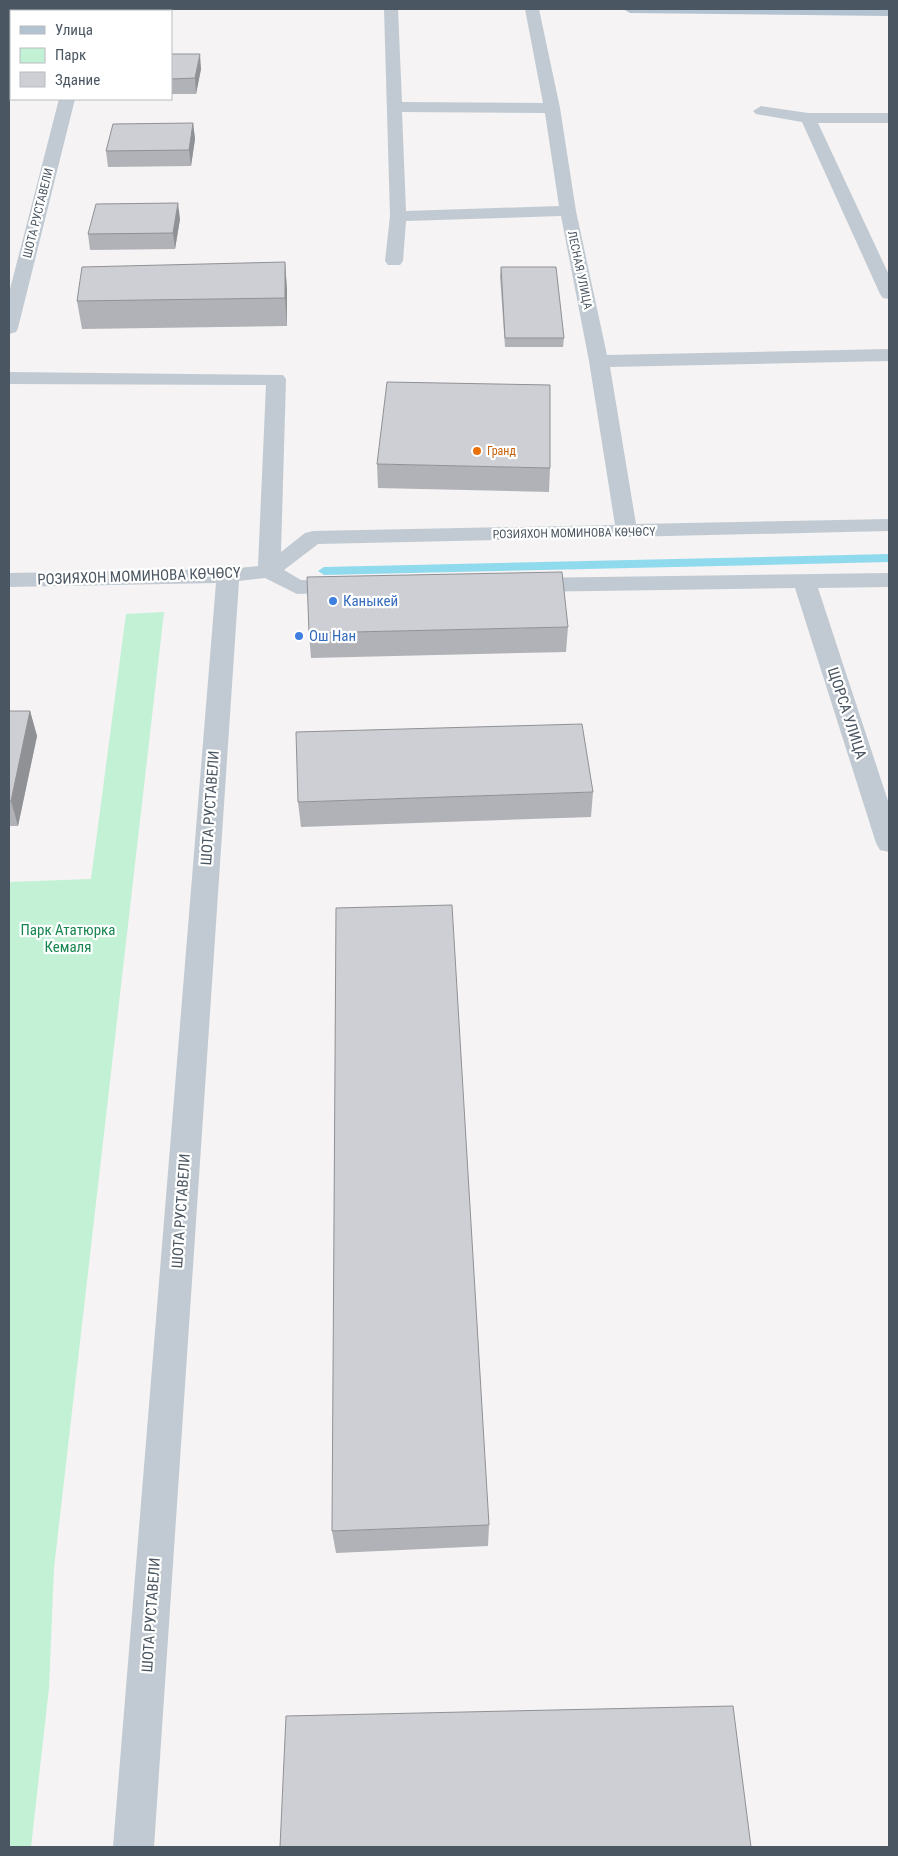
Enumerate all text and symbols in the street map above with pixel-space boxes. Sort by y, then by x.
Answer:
legend [10,10,172,100]
text: Улица [55,21,93,39]
text: Парк [55,46,86,64]
text: Здание [55,71,100,89]
street label: ШОТА РУСТАВЕЛИ [20,167,56,259]
street label: ЛЕСНАЯ УЛИЦА [565,229,595,311]
place label: Гранд [487,444,516,458]
marker: Гранд [471,445,483,457]
street label: РОЗИЯХОН МОМИНОВА КӨЧӨСҮ [492,525,656,541]
street label: РОЗИЯХОН МОМИНОВА КӨЧӨСҮ [37,563,241,589]
place label: Каныкей [343,592,398,610]
marker: Каныкей [327,595,339,607]
place label: Ош Нан [309,627,356,645]
marker: Ош Нан [293,630,305,642]
street label: ЩОРСА УЛИЦА [824,665,870,761]
street label: ШОТА РУСТАВЕЛИ [197,750,223,866]
park label: Парк Ататюрка Кемаля [21,921,115,956]
street label: ШОТА РУСТАВЕЛИ [168,1153,194,1269]
street label: ШОТА РУСТАВЕЛИ [138,1557,164,1673]

